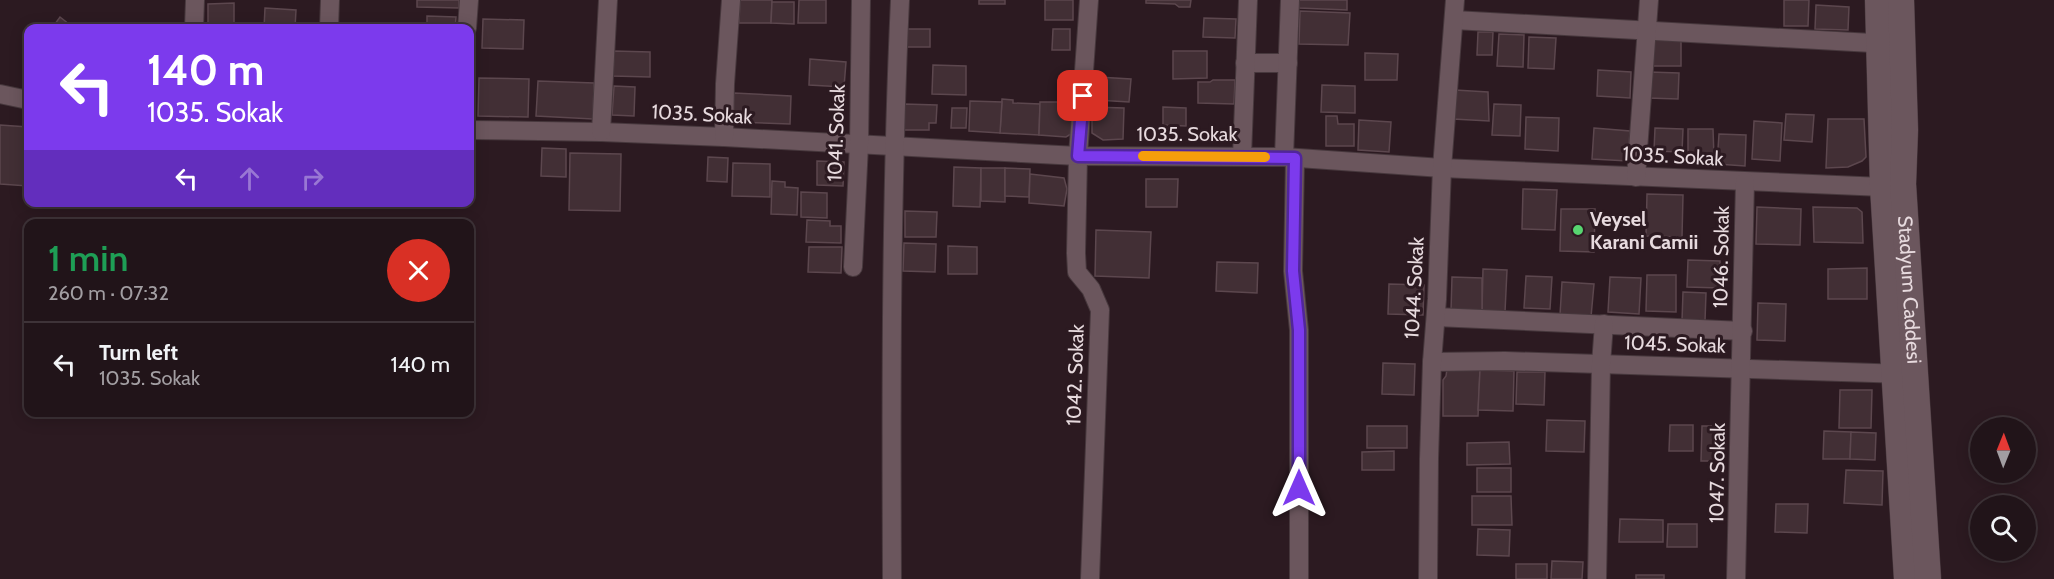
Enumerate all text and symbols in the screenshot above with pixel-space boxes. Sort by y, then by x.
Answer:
text: 140 m [147,44,264,96]
icon: left [48,48,126,126]
pin [1057,70,1108,121]
icon: arrive [1066,79,1099,112]
street label: 1041. Sokak [822,84,850,182]
text: 1035. Sokak [147,96,283,129]
street label: 1035. Sokak [651,99,753,129]
street label: 1035. Sokak [1137,122,1237,146]
street label: 1035. Sokak [1622,141,1724,171]
icon: left [170,162,203,195]
icon: ahead [233,162,266,195]
icon: right [296,162,329,195]
street label: 1046. Sokak [1708,206,1734,308]
place label: Veysel Karani Camii [1590,207,1698,254]
street label: Stadyum Caddesi [1893,215,1926,365]
marker: Veysel Karani Camii [1571,223,1585,237]
text: 1 min [48,236,128,280]
street label: 1044. Sokak [1399,236,1429,340]
button: close [387,239,450,302]
text: 260 m · 07:32 [48,281,169,305]
street label: 1042. Sokak [1061,324,1089,426]
street label: 1045. Sokak [1624,330,1726,358]
text: Turn left [99,339,178,366]
icon: left [48,348,81,381]
text: 140 m [391,351,450,378]
text: 1035. Sokak [99,366,200,390]
north arrow [1970,417,2036,483]
map controls [1970,417,2036,561]
street label: 1047. Sokak [1704,423,1730,523]
position arrow [1267,456,1331,520]
button: search [1970,495,2036,561]

